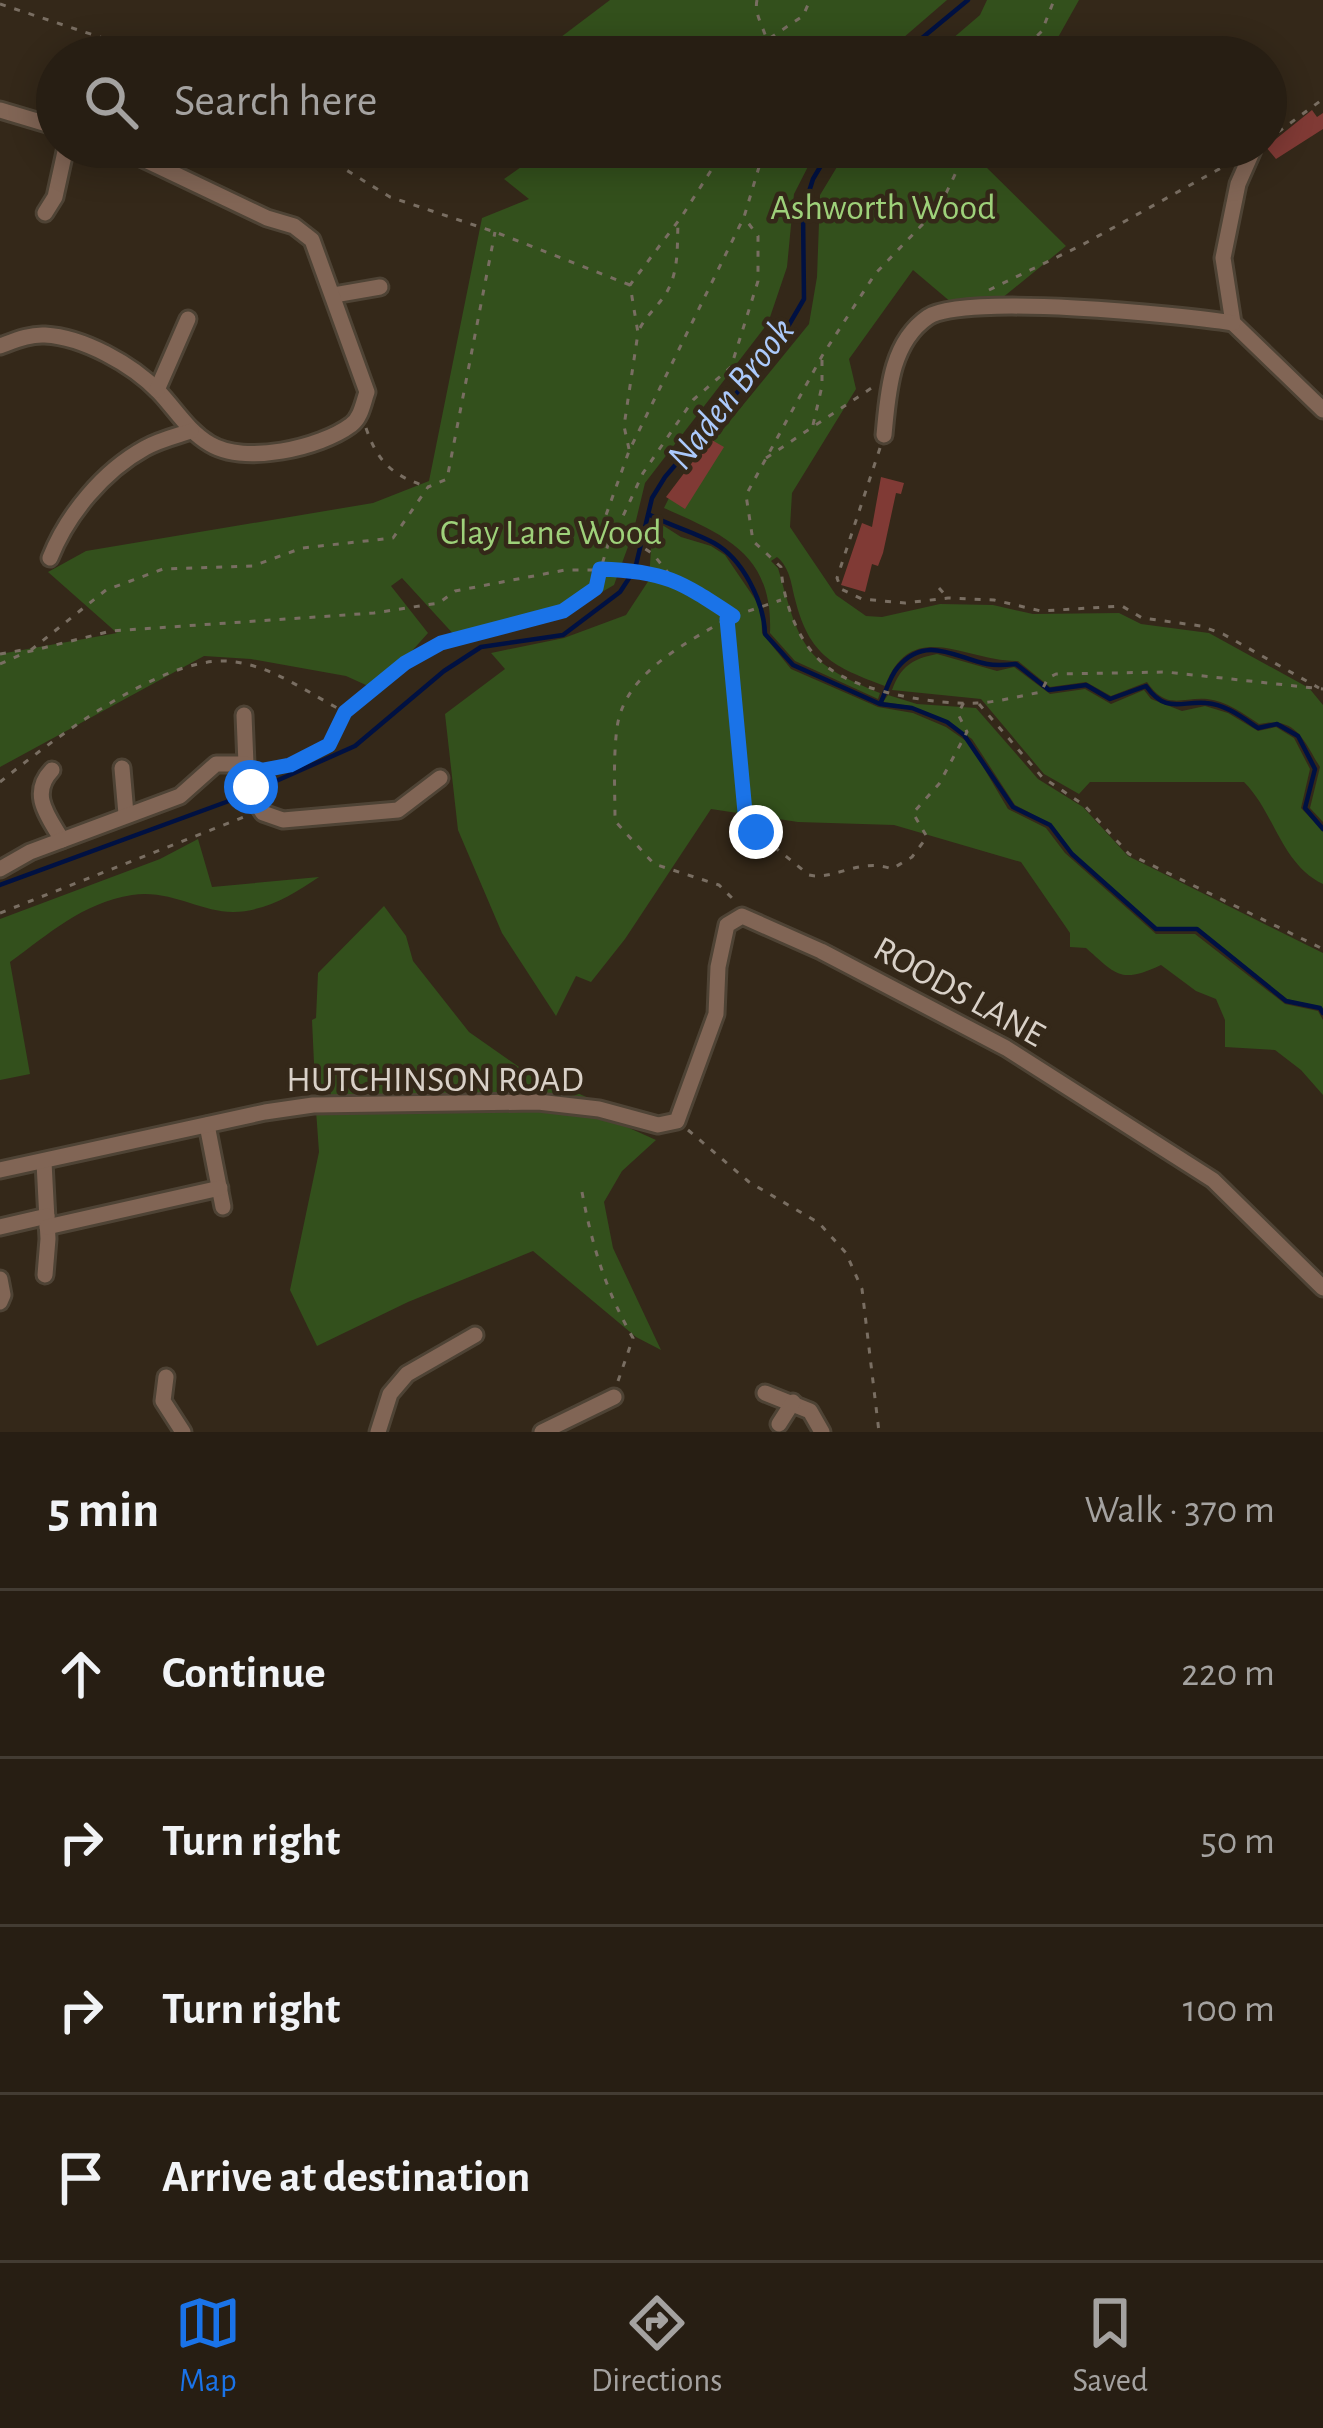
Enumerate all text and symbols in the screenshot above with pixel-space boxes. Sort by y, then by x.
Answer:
search box [36,36,1287,168]
icon: search [78,69,144,135]
text: Search here [174,79,377,124]
park label: Ashworth Wood [770,190,996,226]
water label: Naden Brook [660,311,802,477]
park label: Clay Lane Wood [440,515,662,551]
route start [224,760,278,814]
route end [729,805,783,859]
street label: ROODS LANE [868,930,1050,1054]
street label: HUTCHINSON ROAD [286,1062,584,1098]
text: 5 min [48,1485,159,1536]
text: Walk · 370 m [1084,1491,1275,1530]
icon: ahead [48,1641,114,1707]
text: Continue [162,1651,326,1696]
text: 220 m [1181,1654,1275,1693]
icon: right [48,1809,114,1875]
text: Turn right [162,1819,340,1864]
text: 50 m [1200,1822,1275,1861]
icon: right [48,1977,114,2043]
text: Turn right [162,1987,340,2032]
text: 100 m [1183,1990,1275,2029]
icon: arrive [48,2145,114,2211]
text: Arrive at destination [162,2155,530,2200]
tab: Map [175,2290,241,2402]
tab: Directions [591,2290,722,2402]
tab: Saved [1072,2290,1148,2402]

